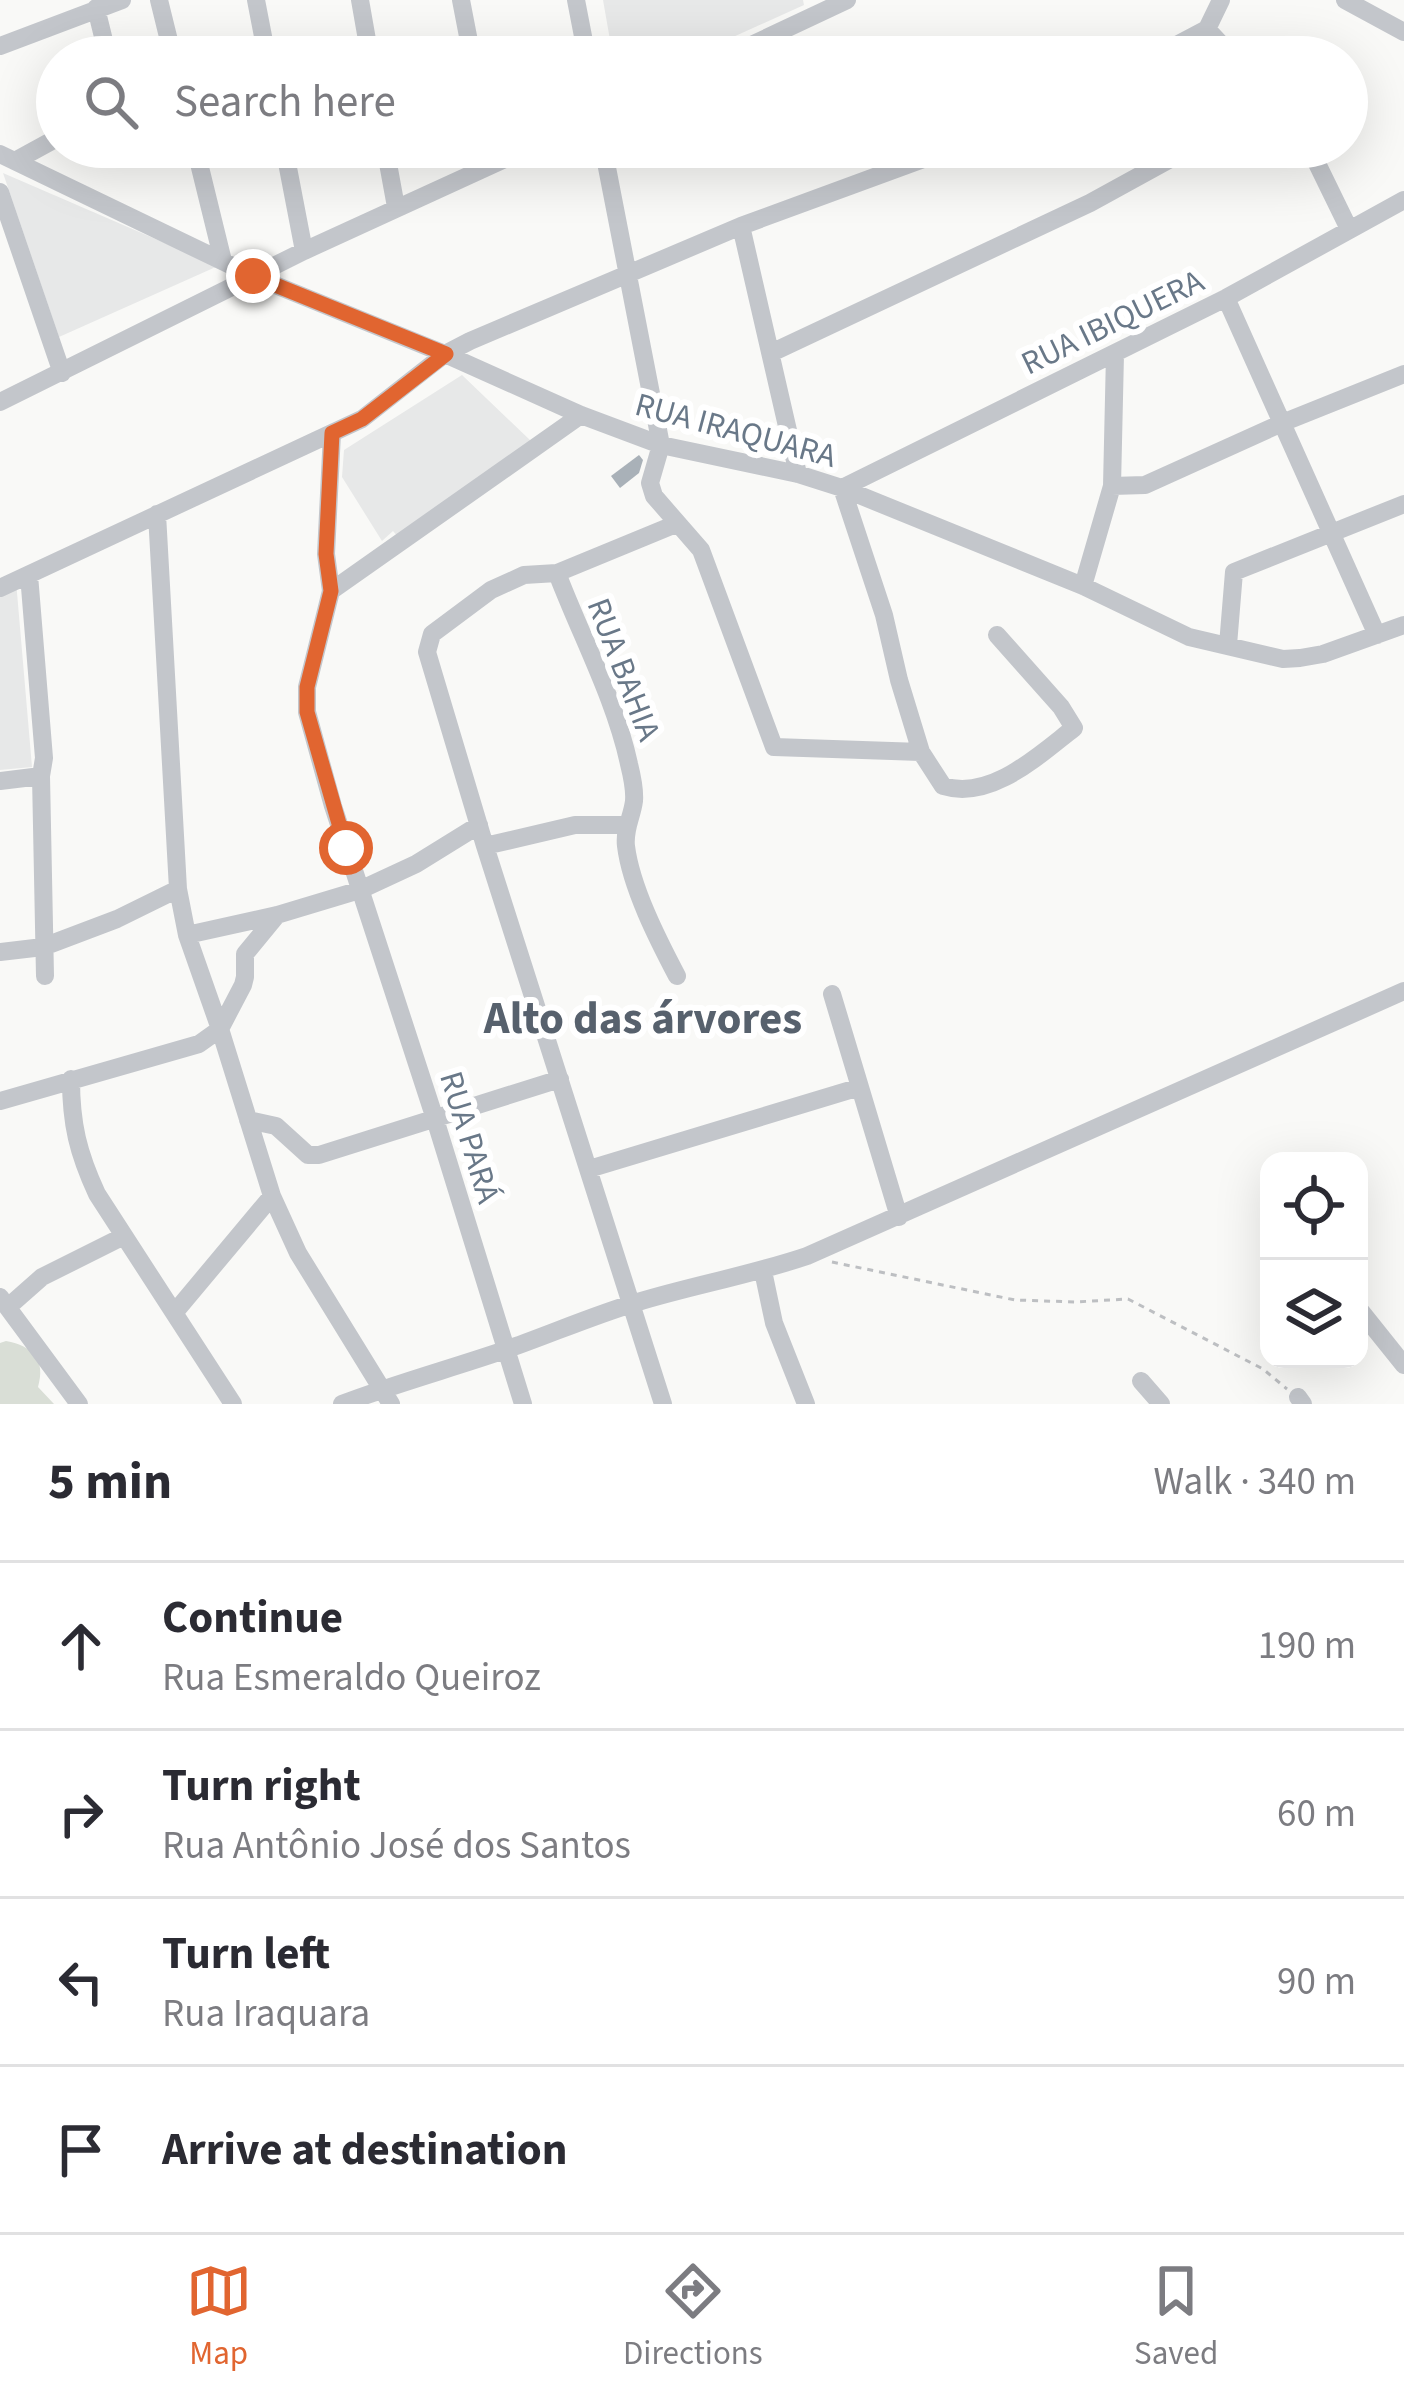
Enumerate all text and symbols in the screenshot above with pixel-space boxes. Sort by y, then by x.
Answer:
search box [36,36,1368,168]
icon: search [78,69,144,135]
text: Search here [174,70,396,134]
route end [226,249,280,303]
street label: RUA IBIQUERA [1013,258,1212,387]
street label: RUA IRAQUARA [630,381,841,480]
street label: RUA BAHIA [575,591,672,748]
route start [319,821,373,875]
district label: Alto das árvores [483,987,802,1051]
street label: RUA PARÁ [427,1066,512,1209]
map controls [1260,1152,1368,1368]
button: locate [1260,1152,1368,1260]
button: layers [1260,1260,1368,1368]
text: 5 min [48,1446,172,1518]
text: Walk · 340 m [1153,1454,1356,1510]
text: Continue [162,1586,343,1650]
icon: ahead [48,1613,114,1679]
text: 190 m [1258,1618,1356,1674]
text: Rua Esmeraldo Queiroz [162,1650,541,1706]
text: Turn right [162,1754,361,1818]
icon: right [48,1781,114,1847]
text: 60 m [1277,1786,1356,1842]
text: Rua Antônio José dos Santos [162,1818,631,1874]
text: Turn left [162,1922,330,1986]
icon: left [48,1949,114,2015]
text: 90 m [1277,1954,1356,2010]
text: Rua Iraquara [162,1986,370,2042]
icon: arrive [48,2117,114,2183]
text: Arrive at destination [162,2118,567,2182]
tab: Map [186,2258,252,2377]
tab: Directions [623,2258,763,2377]
tab: Saved [1134,2258,1218,2377]

